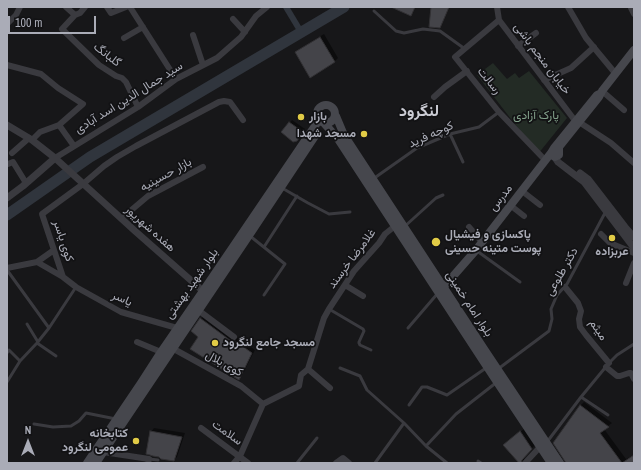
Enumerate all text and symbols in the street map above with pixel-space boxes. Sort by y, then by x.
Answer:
scale bar [10,8,98,34]
text: 100 m [15,15,42,31]
street label: خیابان منجم باشی [510,20,574,98]
street label: گلبانگ [90,40,124,70]
street label: سید جمال الدین اسد آبادی [72,59,186,137]
street label: رسالت [474,65,504,97]
district label: لنگرود [399,102,439,122]
park label: پارک آزادی [513,109,559,123]
place label: بازار [309,110,327,124]
marker: بازار [296,112,306,122]
street label: کوچه فرید [406,119,456,151]
place label: مسجد شهدا [297,127,356,141]
marker: مسجد شهدا [359,129,369,139]
street label: بازار حسینیه [138,155,194,195]
street label: مدرس [486,182,516,214]
street label: هفده شهریور [122,203,178,255]
street label: کوی یاسر [50,218,76,264]
street label: غلامرضا خرسند [325,226,379,292]
place label: پاکسازی و فیشیال پوست متینه حسینی [445,228,541,256]
marker: عربزاده [607,233,617,243]
marker: پاکسازی و فیشیال پوست متینه حسینی [430,236,442,248]
street label: دکتر طلوعی [542,245,582,299]
place label: عربزاده [595,245,629,259]
street label: بلوار شهید بهشتی [162,246,222,322]
street label: بلوار امام خمینی [442,268,496,340]
street label: یاسر [109,288,135,310]
street label: میثم [586,317,610,343]
place label: مسجد جامع لنگرود [223,336,315,350]
marker: مسجد جامع لنگرود [210,338,220,348]
street label: کوی بلال [203,348,245,380]
street label: سلامت [209,417,245,449]
north arrow [8,422,48,462]
text: N [25,423,31,437]
place label: کتابخانه عمومی لنگرود [62,427,128,455]
marker: کتابخانه عمومی لنگرود [131,436,141,446]

